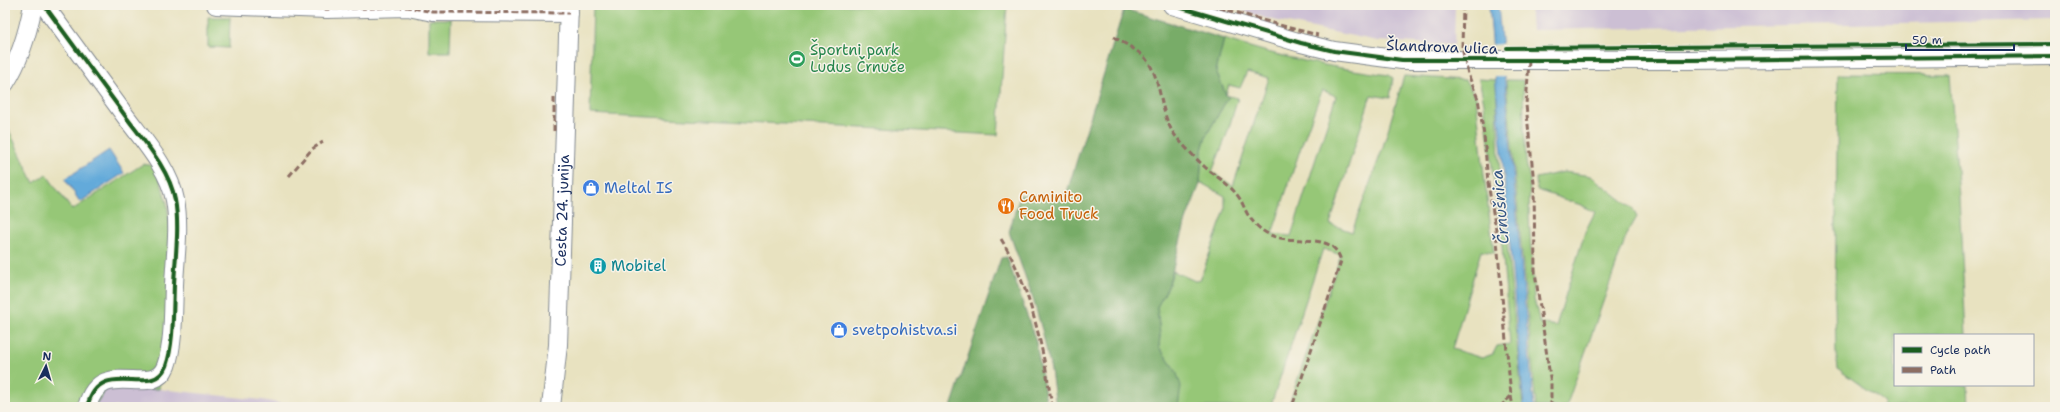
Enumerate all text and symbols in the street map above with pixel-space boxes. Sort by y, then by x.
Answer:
scale bar [1906,26,2014,52]
text: 50 m [1912,32,1942,48]
street label: Šlandrova ulica [1386,34,1499,59]
place label: Športni park Ludus Črnuče [810,39,905,77]
sports icon: Športni park Ludus Črnuče [787,49,807,69]
street label: Cesta 24. junija [551,153,574,267]
water label: Črnušnica [1486,169,1514,245]
shop icon: Meltal IS [581,178,601,198]
place label: Meltal IS [604,178,673,198]
place label: Caminito Food Truck [1019,187,1099,224]
restaurant icon: Caminito Food Truck [996,196,1016,216]
building icon: Mobitel [588,256,608,276]
place label: Mobitel [611,256,667,276]
shop icon: svetpohistva.si [829,320,849,340]
place label: svetpohistva.si [852,320,958,340]
legend [1894,334,2034,386]
text: Cycle path [1930,342,1991,358]
north arrow [26,346,66,386]
text: N [42,349,52,364]
text: Path [1930,362,1956,378]

